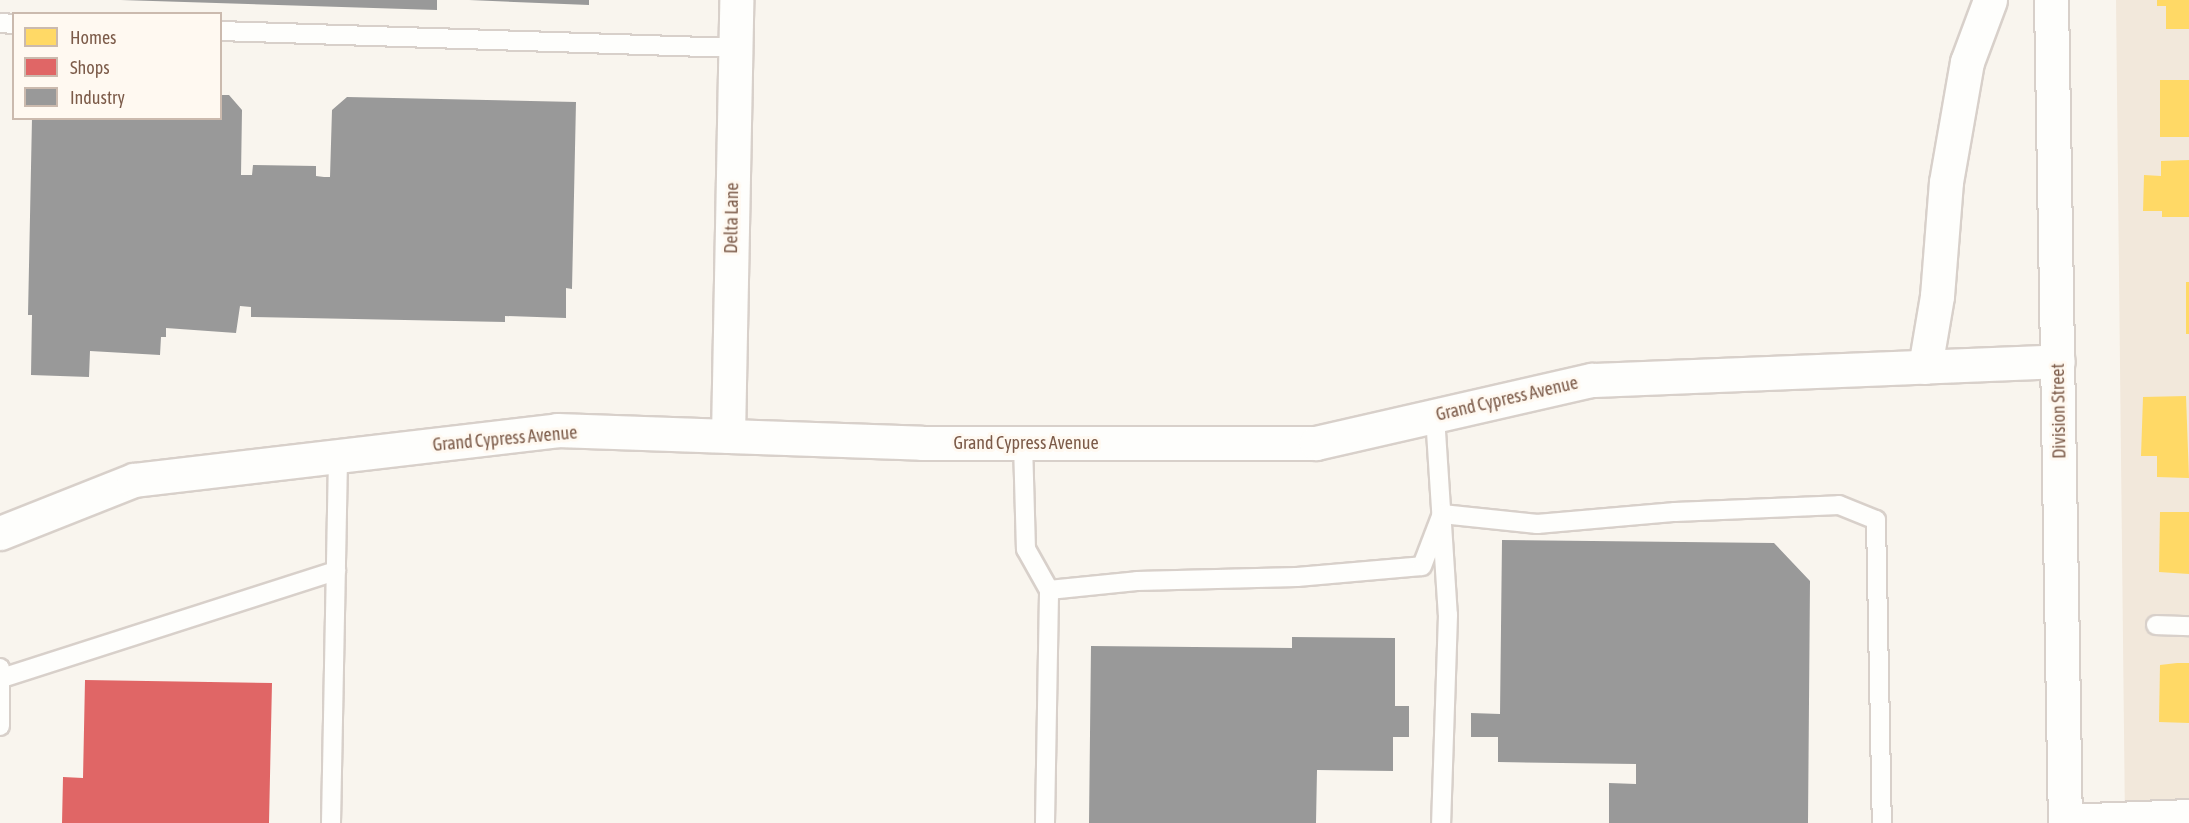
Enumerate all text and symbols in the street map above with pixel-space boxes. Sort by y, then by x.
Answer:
legend [12,12,222,120]
text: Homes [70,27,116,48]
text: Shops [70,57,110,78]
text: Industry [70,87,125,108]
street label: Delta Lane [721,182,743,254]
street label: Division Street [2047,363,2071,459]
street label: Grand Cypress Avenue [1434,372,1580,426]
street label: Grand Cypress Avenue [432,422,578,456]
street label: Grand Cypress Avenue [953,432,1099,454]

